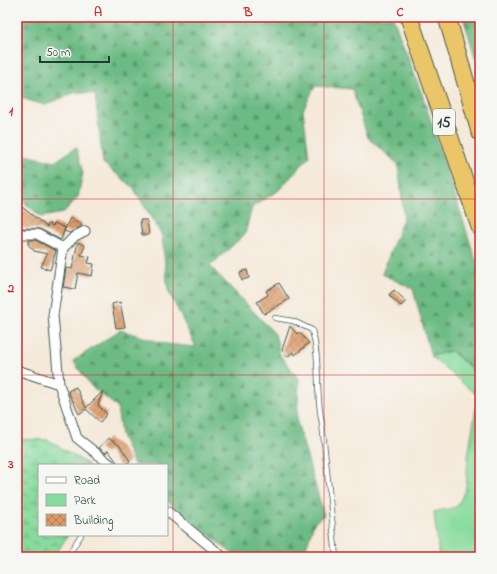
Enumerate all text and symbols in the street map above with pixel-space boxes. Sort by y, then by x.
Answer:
text: A [94,3,102,22]
text: B [243,3,253,22]
text: C [396,3,404,22]
scale bar [40,38,109,64]
text: 50 m [46,44,70,62]
text: 1 [9,102,14,121]
road number: 15 [433,109,455,135]
text: 2 [7,279,15,298]
text: 3 [7,455,14,474]
legend [38,464,168,536]
text: Road [74,472,100,490]
text: Park [74,492,96,510]
text: Building [73,512,113,531]

